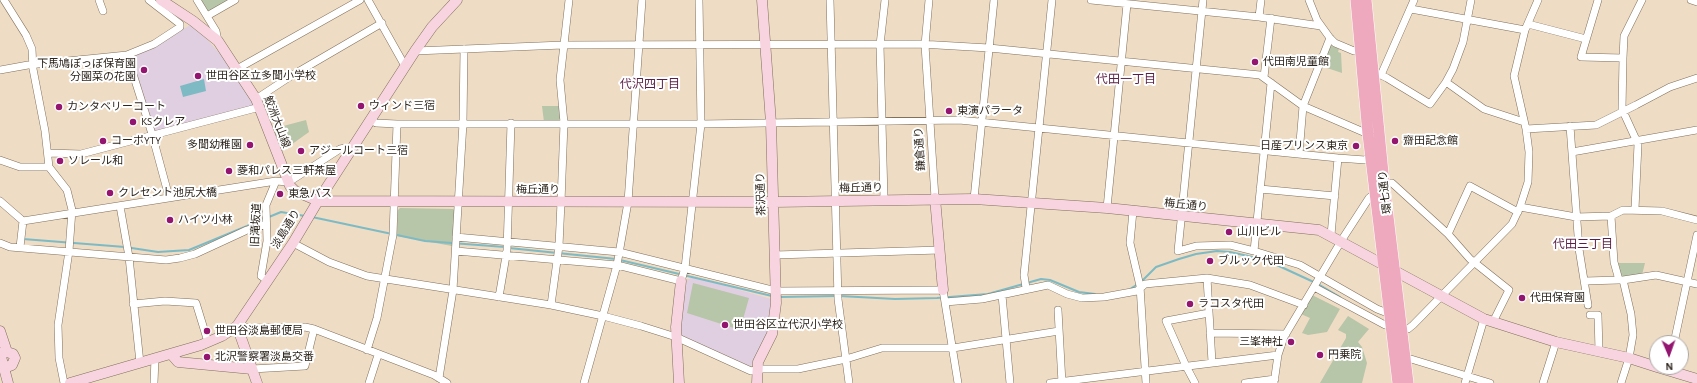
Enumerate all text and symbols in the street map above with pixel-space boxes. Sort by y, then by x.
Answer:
place label: 代田南児童館 [1263,55,1329,69]
place label: 下馬鳩ぽっぽ保育園 分園菜の花園 [37,57,136,83]
marker: 代田南児童館 [1250,57,1260,67]
marker: 下馬鳩ぽっぽ保育園 分園菜の花園 [139,65,149,75]
place label: 世田谷区立多聞小学校 [206,69,316,83]
marker: 世田谷区立多聞小学校 [193,71,203,81]
district label: 代田一丁目 [1096,72,1156,86]
district label: 代沢四丁目 [620,77,680,91]
street label: 鮫洲大山線 [261,94,293,150]
place label: ウィンド三宿 [369,99,435,113]
place label: カンタベリーコート [67,100,166,114]
marker: ウィンド三宿 [356,101,366,111]
marker: カンタベリーコート [54,102,64,112]
place label: 東演パラータ [957,104,1023,118]
marker: 東演パラータ [944,106,954,116]
place label: KSクレア [141,115,185,129]
marker: KSクレア [128,117,138,127]
street label: 鎌倉通り [912,127,928,171]
place label: コーポYTY [111,134,161,148]
place label: 齋田記念館 [1403,134,1458,148]
marker: コーポYTY [98,136,108,146]
marker: 齋田記念館 [1390,136,1400,146]
place label: 多聞幼稚園 [187,138,242,152]
place label: 日産プリンス東京 [1260,139,1348,153]
marker: 多聞幼稚園 [245,140,255,150]
marker: 日産プリンス東京 [1351,141,1361,151]
place label: アジールコート三宿 [309,144,408,158]
marker: アジールコート三宿 [296,146,306,156]
place label: ソレール和 [68,154,123,168]
marker: ソレール和 [55,156,65,166]
place label: 菱和パレス三軒茶屋 [237,164,336,178]
marker: 菱和パレス三軒茶屋 [224,166,234,176]
street label: 環七通り [1376,169,1394,215]
street label: 茶沢通り [754,172,768,216]
street label: 梅丘通り [839,181,883,195]
street label: 梅丘通り [516,183,560,197]
place label: クレセント池尻大橋 [118,186,217,200]
place label: 東急バス [288,187,332,201]
marker: クレセント池尻大橋 [105,188,115,198]
marker: 東急バス [275,189,285,199]
street label: 梅丘通り [1163,196,1209,214]
street label: 旧滝坂道 [248,203,264,247]
street label: 淡島通り [269,207,303,251]
place label: ハイツ小林 [178,213,233,227]
marker: ハイツ小林 [165,215,175,225]
place label: 山川ビル [1237,225,1281,239]
marker: 山川ビル [1224,227,1234,237]
district label: 代田三丁目 [1553,237,1613,251]
place label: ブルック代田 [1218,254,1284,268]
marker: ブルック代田 [1205,256,1215,266]
place label: 代田保育園 [1530,291,1585,305]
marker: 代田保育園 [1517,293,1527,303]
place label: ラコスタ代田 [1198,297,1264,311]
marker: ラコスタ代田 [1185,299,1195,309]
place label: 世田谷区立代沢小学校 [733,318,843,332]
marker: 世田谷区立代沢小学校 [720,320,730,330]
place label: 世田谷淡島郵便局 [215,324,303,338]
marker: 世田谷淡島郵便局 [202,326,212,336]
place label: 三峯神社 [1239,335,1283,349]
north arrow [1649,335,1689,375]
marker: 三峯神社 [1286,337,1296,347]
place label: 円乗院 [1328,348,1361,362]
place label: 北沢警察署淡島交番 [215,350,314,364]
marker: 円乗院 [1315,350,1325,360]
marker: 北沢警察署淡島交番 [202,352,212,362]
text: N [1665,361,1673,372]

